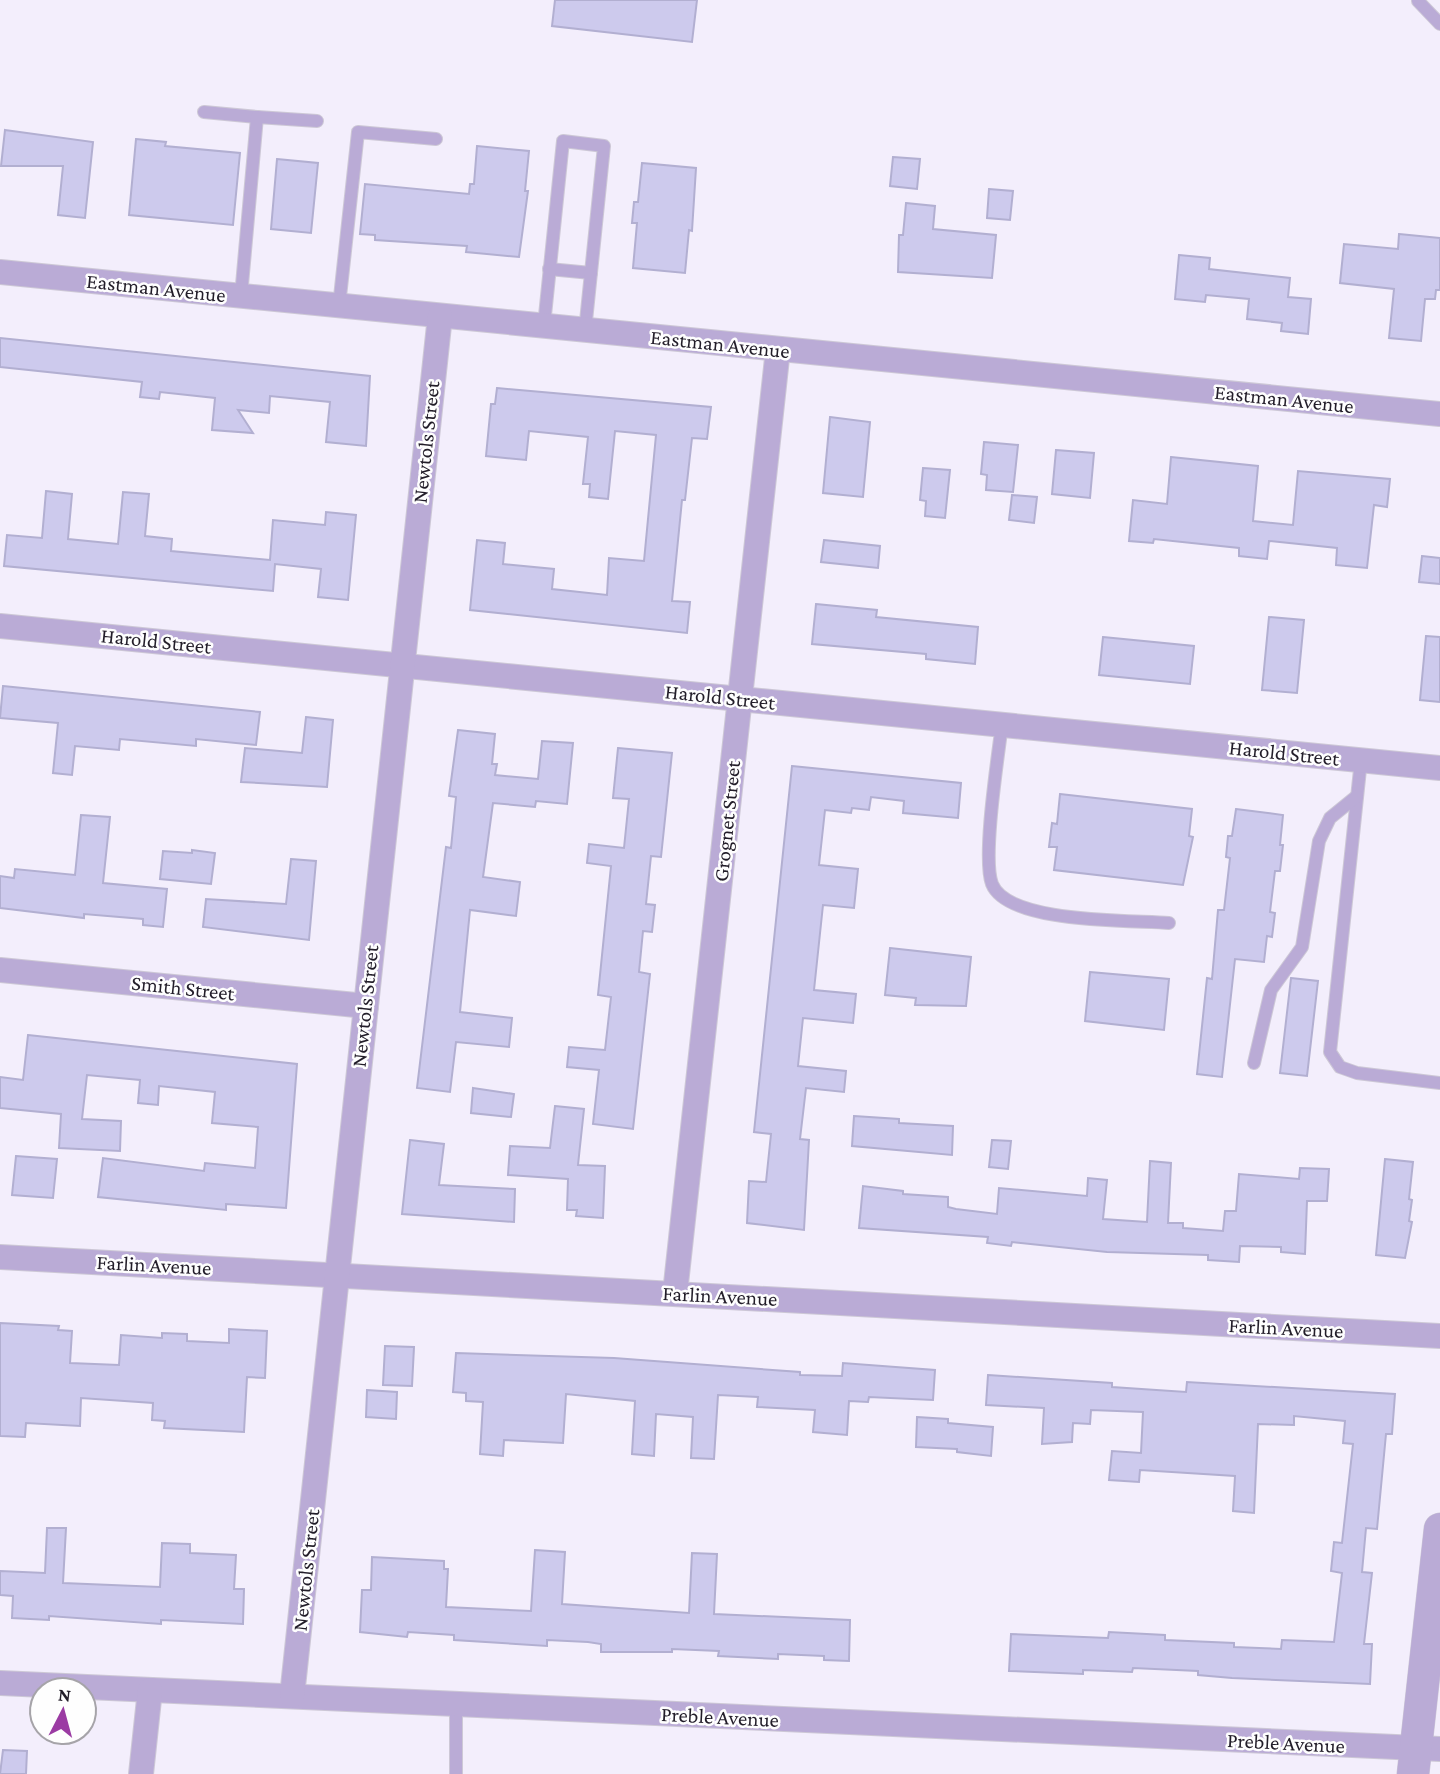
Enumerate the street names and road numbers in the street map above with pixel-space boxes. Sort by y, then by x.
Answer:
street label: Eastman Avenue [85,269,227,307]
street label: Eastman Avenue [649,325,791,363]
street label: Newtols Street [408,379,444,504]
street label: Eastman Avenue [1213,380,1355,418]
street label: Harold Street [100,623,213,659]
street label: Harold Street [664,679,777,715]
street label: Harold Street [1228,735,1341,771]
street label: Grognet Street [709,758,745,883]
street label: Newtols Street [347,943,383,1068]
street label: Smith Street [130,971,237,1005]
street label: Farlin Avenue [96,1250,212,1280]
street label: Farlin Avenue [662,1281,778,1311]
street label: Farlin Avenue [1228,1313,1344,1343]
street label: Newtols Street [288,1507,324,1632]
street label: Preble Avenue [660,1702,780,1732]
street label: Preble Avenue [1226,1728,1346,1758]

